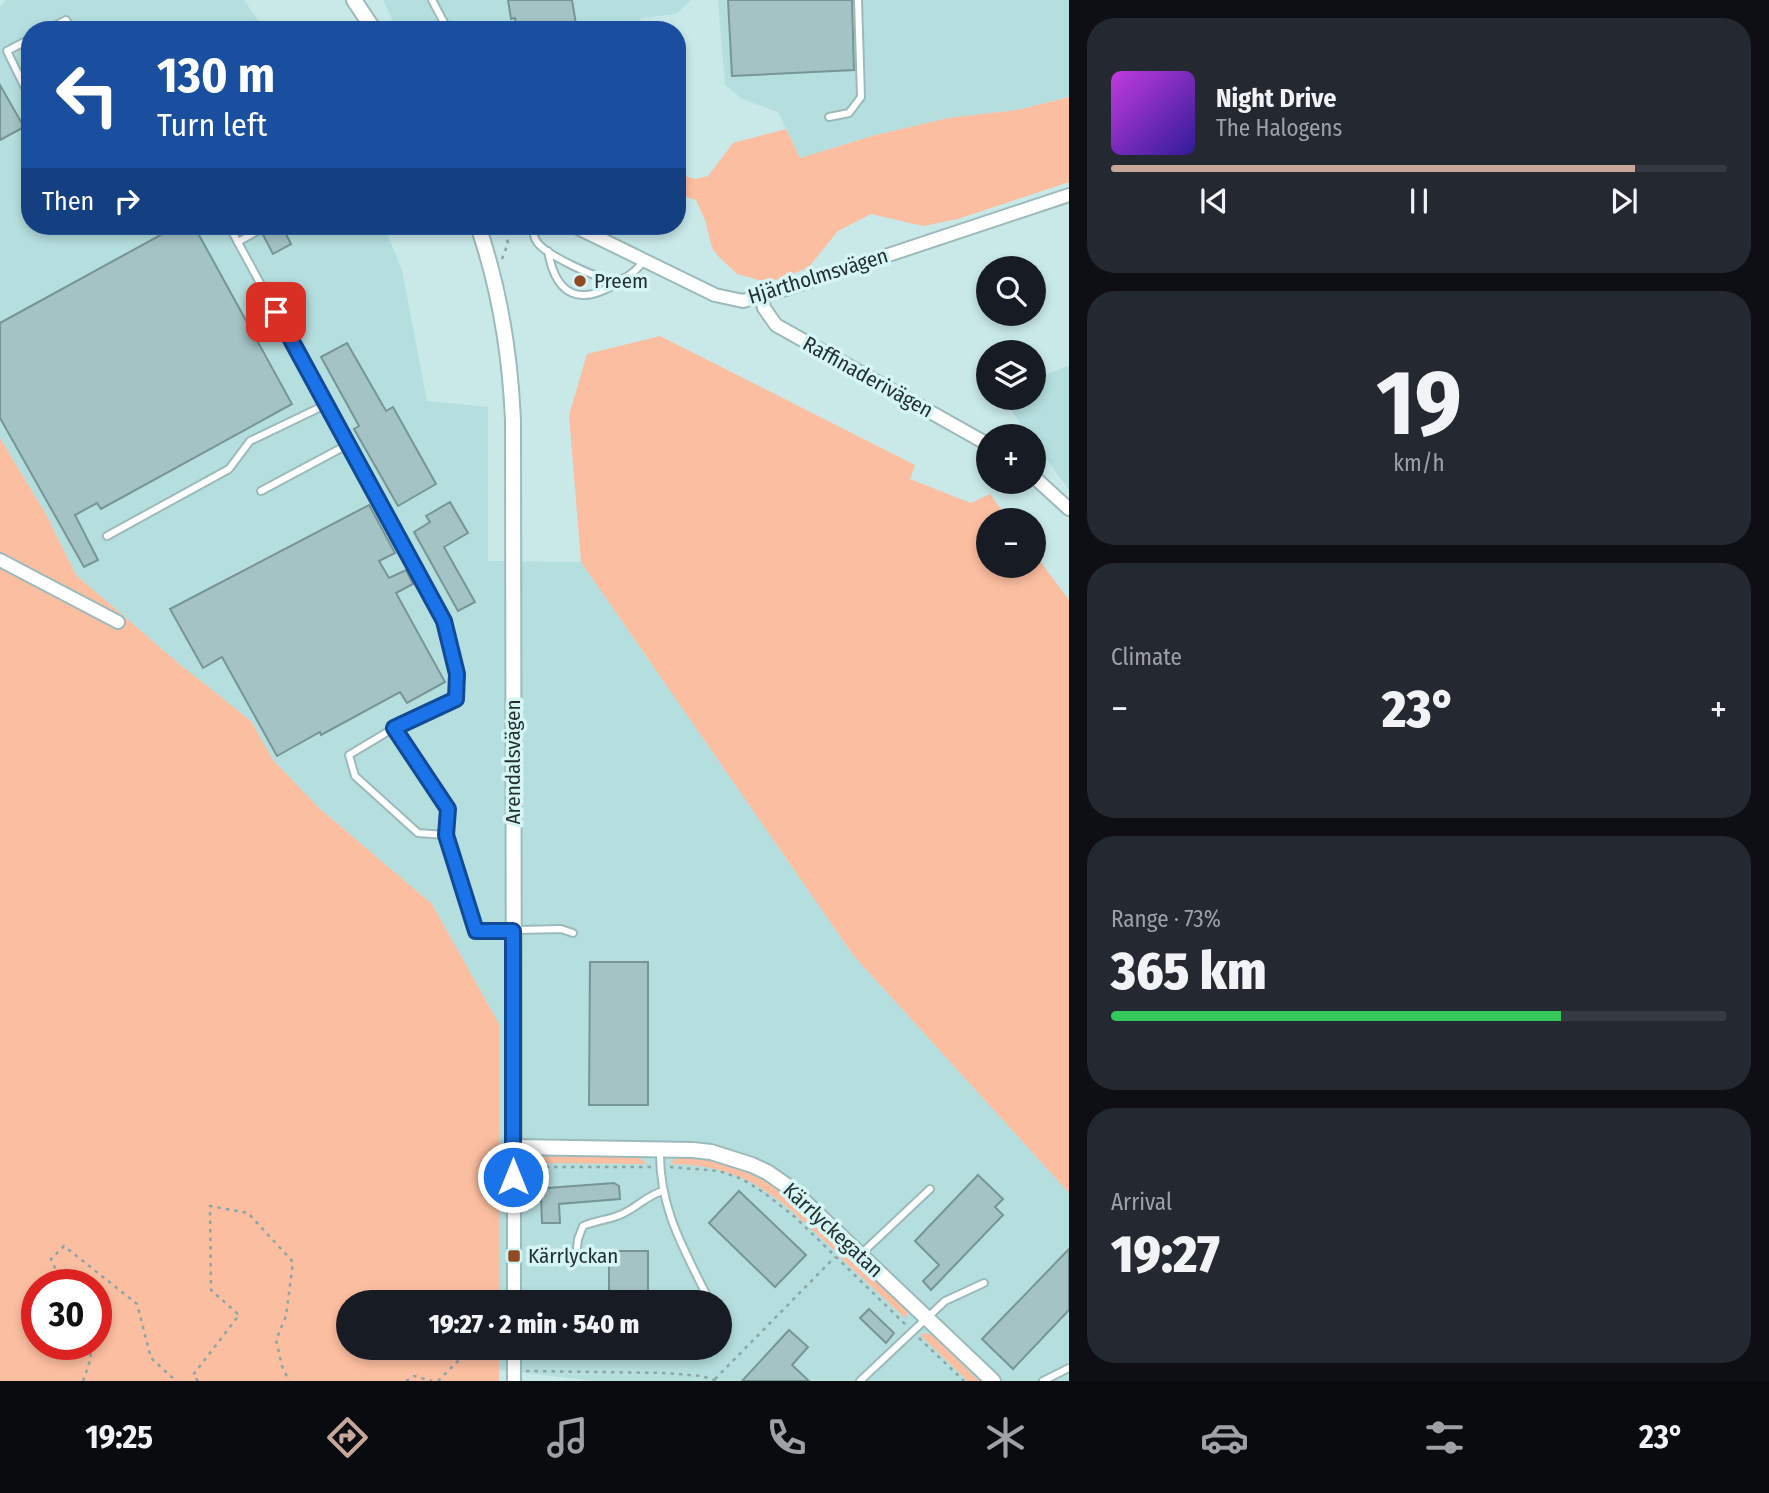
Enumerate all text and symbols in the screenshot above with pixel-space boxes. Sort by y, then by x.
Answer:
text: 130 m [157,46,275,105]
icon: left [42,49,133,140]
text: Night Drive [1216,83,1336,114]
text: Turn left [157,106,267,144]
text: The Halogens [1216,114,1342,142]
icon: right [108,182,146,220]
icon: previous [1195,182,1233,220]
icon: pause [1400,182,1438,220]
icon: next [1605,182,1643,220]
text: Then [42,186,94,217]
street label: Hjärtholmsvägen [745,242,891,310]
map controls [976,256,1046,578]
button: search [976,256,1046,326]
place label: Preem [594,268,648,294]
marker: Preem [572,273,588,289]
pin [246,282,306,342]
icon: arrive [257,293,295,331]
street label: Raffinaderivägen [798,331,938,423]
button: layers [976,340,1046,410]
text: 19 [1376,349,1462,458]
button: + [976,424,1046,494]
text: km/h [1393,449,1445,477]
button: − [976,508,1046,578]
text: Climate [1111,643,1182,671]
text: 23° [1382,678,1456,741]
text: − [1111,686,1128,732]
text: + [1710,686,1727,732]
street label: Arendalsvägen [500,700,526,824]
text: Range · 73% [1111,905,1221,933]
text: 365 km [1111,940,1267,1003]
position arrow [476,1140,550,1214]
street label: Kärrlyckegatan [778,1177,888,1283]
text: Arrival [1111,1188,1172,1216]
text: 19:27 [1111,1223,1220,1286]
place label: Kärrlyckan [528,1243,618,1269]
marker: Kärrlyckan [506,1248,522,1264]
speed limit sign: 30 [21,1269,112,1360]
text: 19:27 · 2 min · 540 m [429,1309,639,1340]
icon: directions [323,1413,372,1462]
icon: music [543,1413,592,1462]
icon: phone [762,1413,811,1462]
icon: climate [981,1413,1030,1462]
icon: car [1200,1413,1249,1462]
icon: filters [1420,1413,1469,1462]
text: 19:25 [85,1418,153,1456]
text: 23° [1639,1418,1684,1456]

